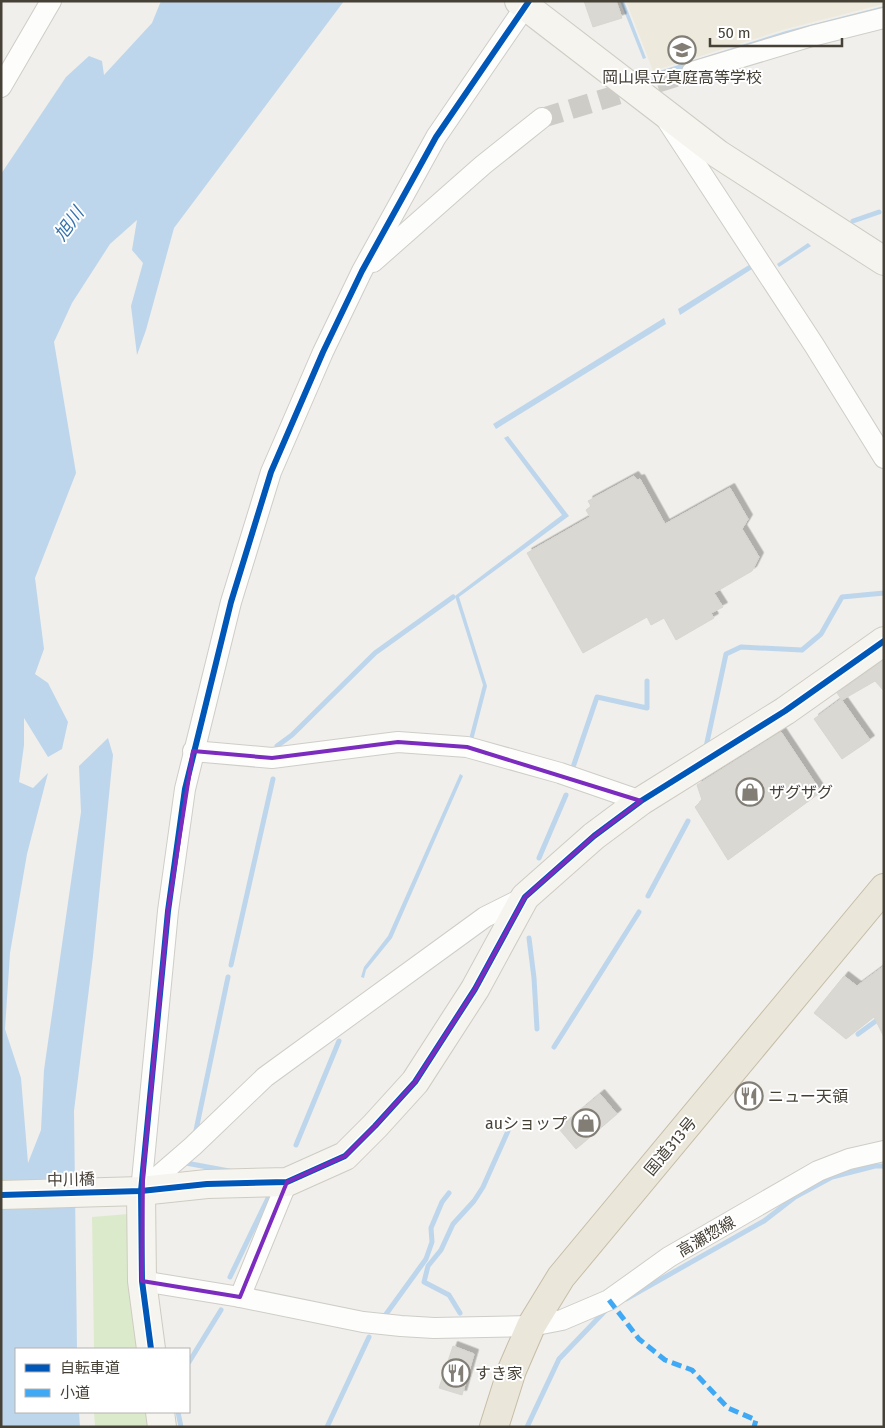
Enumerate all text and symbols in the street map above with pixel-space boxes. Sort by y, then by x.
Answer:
scale bar [710,15,842,47]
text: 50 m [718,24,751,42]
school or university icon: 岡山県立真庭高等学校 [667,35,697,65]
place label: 岡山県立真庭高等学校 [602,68,762,87]
water label: 旭川 [50,201,90,245]
shop icon: ザグザグ [735,777,765,807]
place label: ザグザグ [769,783,833,802]
restaurant icon: ニュー天領 [734,1081,764,1111]
place label: ニュー天領 [768,1087,848,1106]
shop icon: auショップ [571,1108,601,1138]
street label: 国道313号 [640,1113,700,1179]
place label: auショップ [485,1114,567,1133]
street label: 中川橋 [47,1170,95,1189]
street label: 高瀬惣線 [674,1212,739,1261]
legend [15,1348,190,1413]
restaurant icon: すき家 [441,1358,471,1388]
text: 自転車道 [60,1359,120,1377]
place label: すき家 [475,1364,523,1383]
text: 小道 [60,1384,90,1402]

